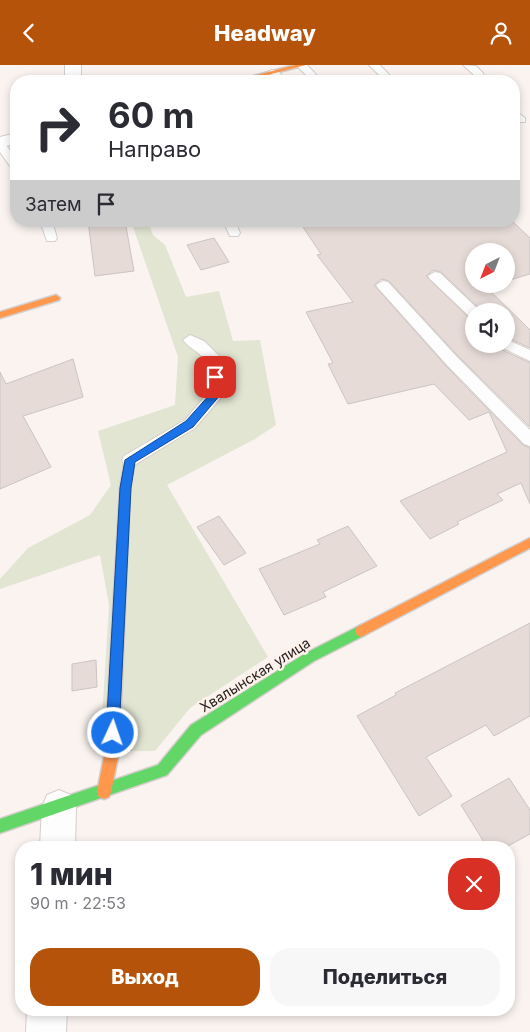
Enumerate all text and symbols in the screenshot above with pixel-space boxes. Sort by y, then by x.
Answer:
icon: back [15,19,43,47]
icon: person [487,19,515,47]
text: Headway [214,20,316,46]
text: 60 m [108,94,195,136]
icon: right [25,95,90,160]
text: Направо [108,136,201,162]
icon: arrive [92,190,120,218]
text: Затем [25,193,82,216]
north arrow [465,243,515,293]
map controls [465,243,515,353]
button: sound [465,303,515,353]
pin [194,356,236,398]
icon: arrive [201,363,229,391]
street label: Хвалынская улица [196,634,313,715]
position arrow [86,706,138,758]
text: 1 мин [30,856,113,892]
button: close [448,858,500,910]
text: 90 m · 22:53 [30,893,126,913]
button: Выход [30,948,260,1006]
button: Поделиться [270,948,500,1006]

